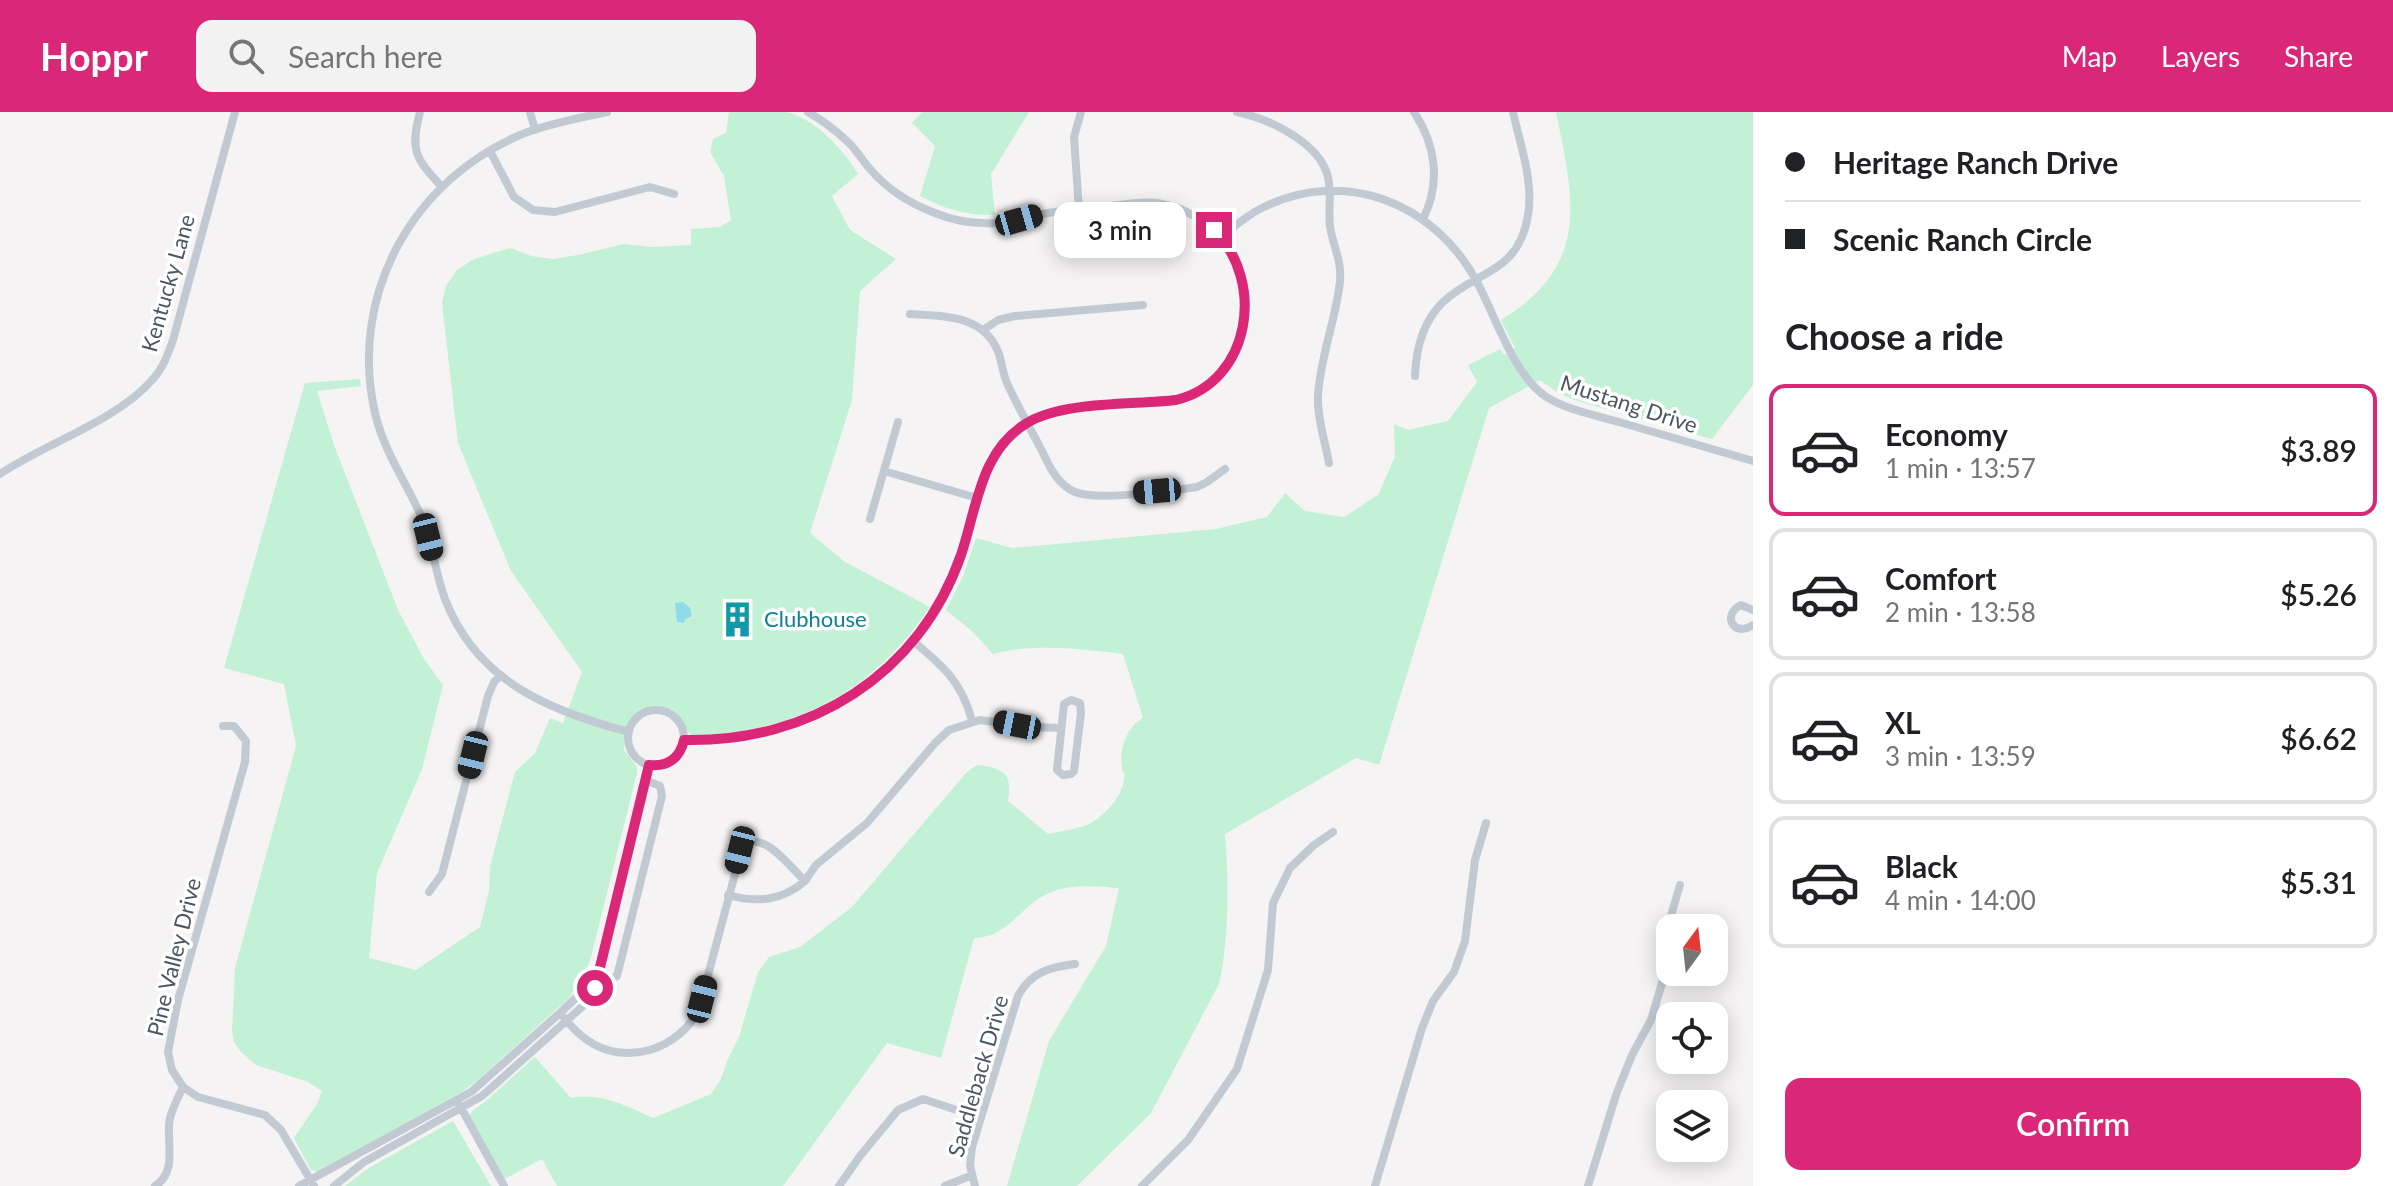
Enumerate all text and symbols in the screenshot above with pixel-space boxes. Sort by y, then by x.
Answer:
search box [196,20,756,92]
text: Hoppr [40,33,148,79]
icon: search [224,34,268,78]
text: Search here [288,38,443,74]
text: Map [2062,39,2117,73]
text: Layers [2161,39,2240,73]
text: Share [2284,39,2353,73]
text: Heritage Ranch Drive [1833,144,2118,180]
car [993,202,1045,238]
callout: 3 min [1054,202,1186,258]
street label: Kentucky Lane [135,211,200,355]
route end [1196,212,1232,248]
text: 3 min [1088,214,1152,246]
text: Scenic Ranch Circle [1833,221,2092,257]
text: Choose a ride [1785,314,2004,358]
street label: Mustang Drive [1557,369,1701,438]
icon: car [1789,414,1861,486]
text: Economy [1885,416,2008,452]
text: $3.89 [2280,432,2357,468]
text: 1 min · 13:57 [1885,452,2036,484]
car [1132,477,1182,505]
car [411,511,445,563]
icon: car [1789,558,1861,630]
text: Comfort [1885,560,1997,596]
text: $5.26 [2280,576,2357,612]
text: 2 min · 13:58 [1885,596,2036,628]
building icon: Clubhouse [719,600,757,638]
place label: Clubhouse [764,605,867,632]
icon: car [1789,702,1861,774]
text: XL [1885,704,1921,740]
car [991,709,1043,741]
text: $6.62 [2280,720,2357,756]
car [456,729,490,781]
text: 3 min · 13:59 [1885,740,2036,772]
car [723,824,757,876]
icon: car [1789,846,1861,918]
text: Black [1885,848,1958,884]
text: $5.31 [2280,864,2357,900]
street label: Pine Valley Drive [141,875,206,1039]
text: 4 min · 14:00 [1885,884,2036,916]
north arrow [1656,914,1728,986]
map controls [1656,914,1728,1162]
route start [577,970,613,1006]
car [685,973,719,1025]
street label: Saddleback Drive [942,992,1014,1160]
button: locate [1656,1002,1728,1074]
button: Confirm [1785,1078,2361,1170]
button: layers [1656,1090,1728,1162]

